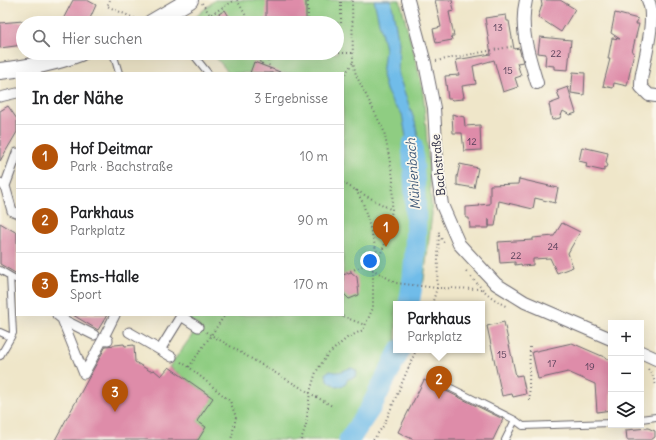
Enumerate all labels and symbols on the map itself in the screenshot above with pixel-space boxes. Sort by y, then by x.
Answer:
house number: 13 [493,21,503,34]
house number: 22 [551,47,562,60]
house number: 15 [503,64,513,77]
street label: Bachstraße [428,134,448,196]
house number: 12 [467,135,477,148]
water label: Mühlenbach [402,137,424,210]
pin: 1 [373,214,399,247]
house number: 24 [547,240,559,253]
house number: 22 [511,249,522,262]
your location [360,251,380,271]
house number: 15 [497,348,507,361]
house number: 17 [548,357,557,370]
house number: 19 [585,360,595,373]
pin: 2 [426,366,452,399]
pin: 3 [102,379,128,412]

